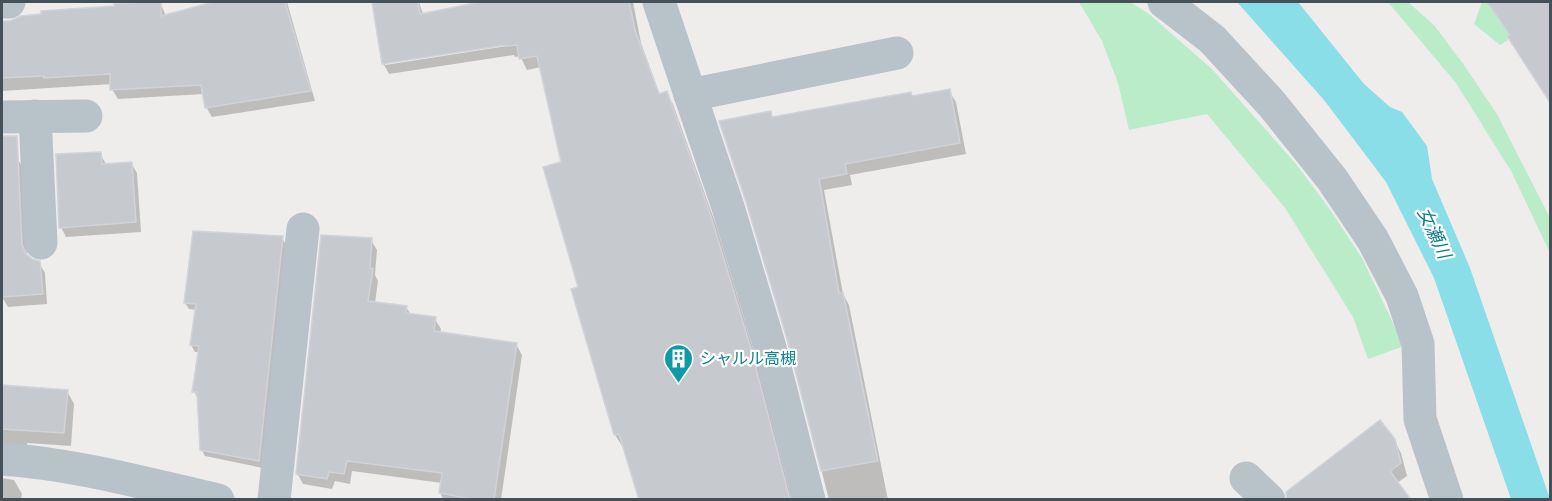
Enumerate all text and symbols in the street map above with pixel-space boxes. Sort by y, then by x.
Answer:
water label: 女瀬川 [1413,203,1457,264]
building icon: シャルル高槻 [663,342,695,384]
place label: シャルル高槻 [700,348,796,368]

